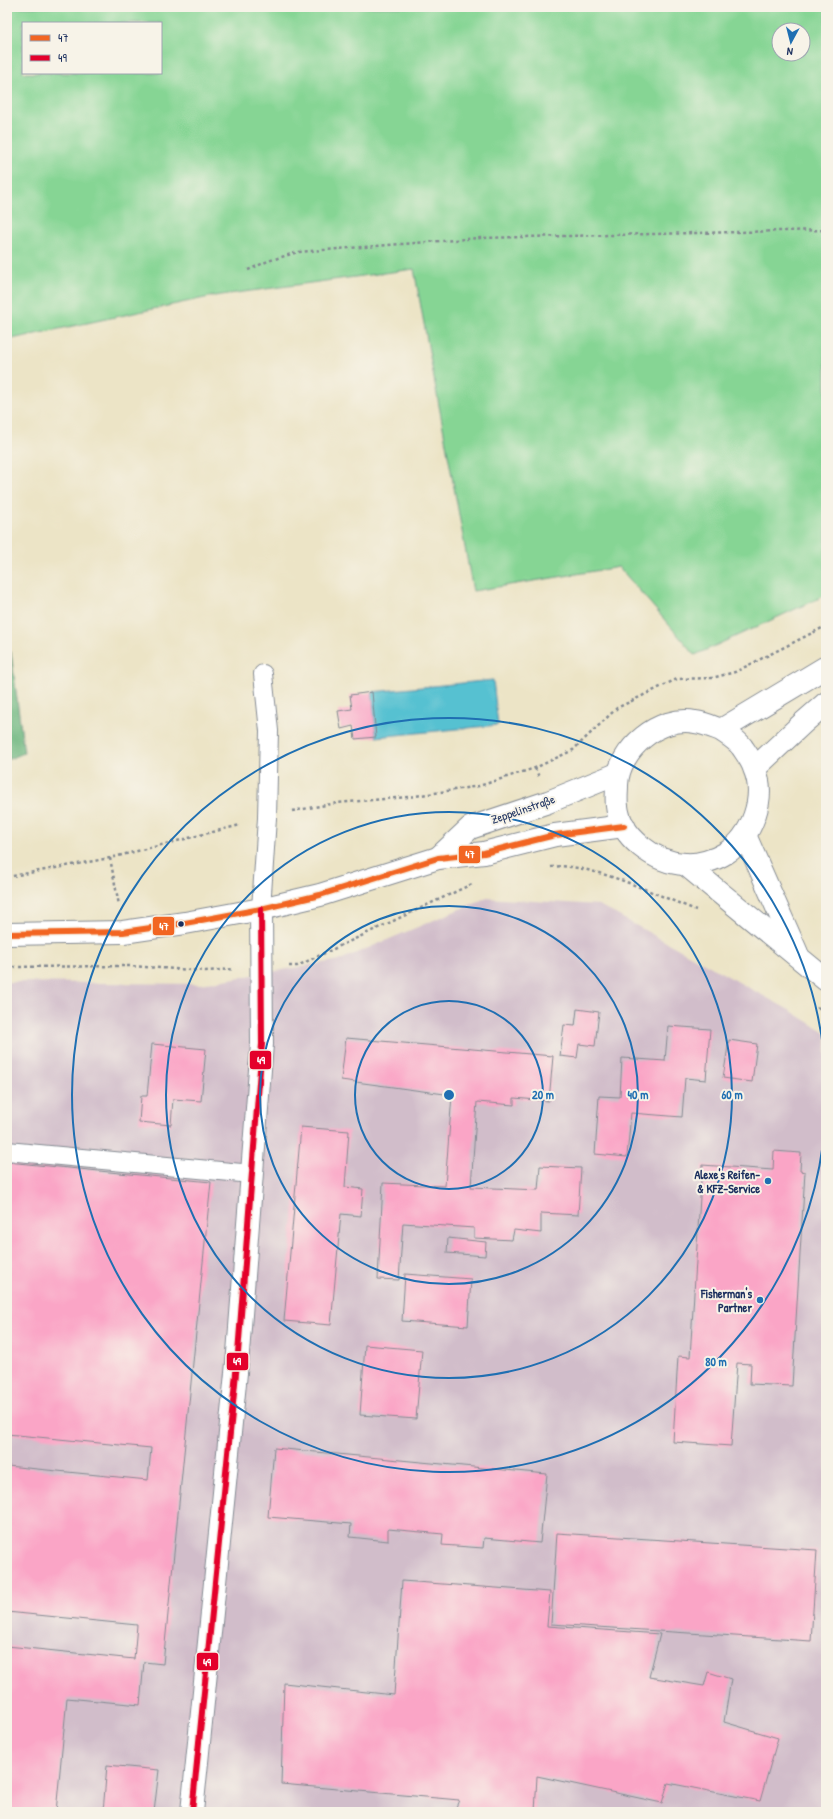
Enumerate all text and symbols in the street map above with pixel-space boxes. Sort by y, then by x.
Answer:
legend [22,22,162,74]
north arrow [771,22,811,62]
text: 47 [58,29,69,46]
text: N [786,45,794,59]
text: 49 [58,49,68,66]
street label: Zeppelinstraße [489,790,557,828]
line badge: 47 [458,845,481,864]
text: 47 [465,847,475,861]
line badge: 47 [152,916,175,936]
text: 47 [159,919,169,933]
unlabelled marker [176,919,186,929]
line badge: 49 [249,1050,272,1070]
text: 49 [257,1053,265,1067]
text: 20 m [532,1086,554,1103]
text: 40 m [628,1086,648,1103]
text: 60 m [721,1086,743,1103]
centre of rings [442,1088,456,1102]
place label: Alexe's Reifen- & KFZ-Service [694,1166,760,1197]
marker: Alexe's Reifen- & KFZ-Service [763,1176,773,1186]
place label: Fisherman's Partner [700,1285,752,1316]
marker: Fisherman's Partner [755,1295,765,1305]
line badge: 49 [226,1352,249,1371]
text: 80 m [705,1353,727,1370]
text: 49 [233,1354,241,1368]
line badge: 49 [196,1652,219,1671]
text: 49 [203,1655,211,1669]

